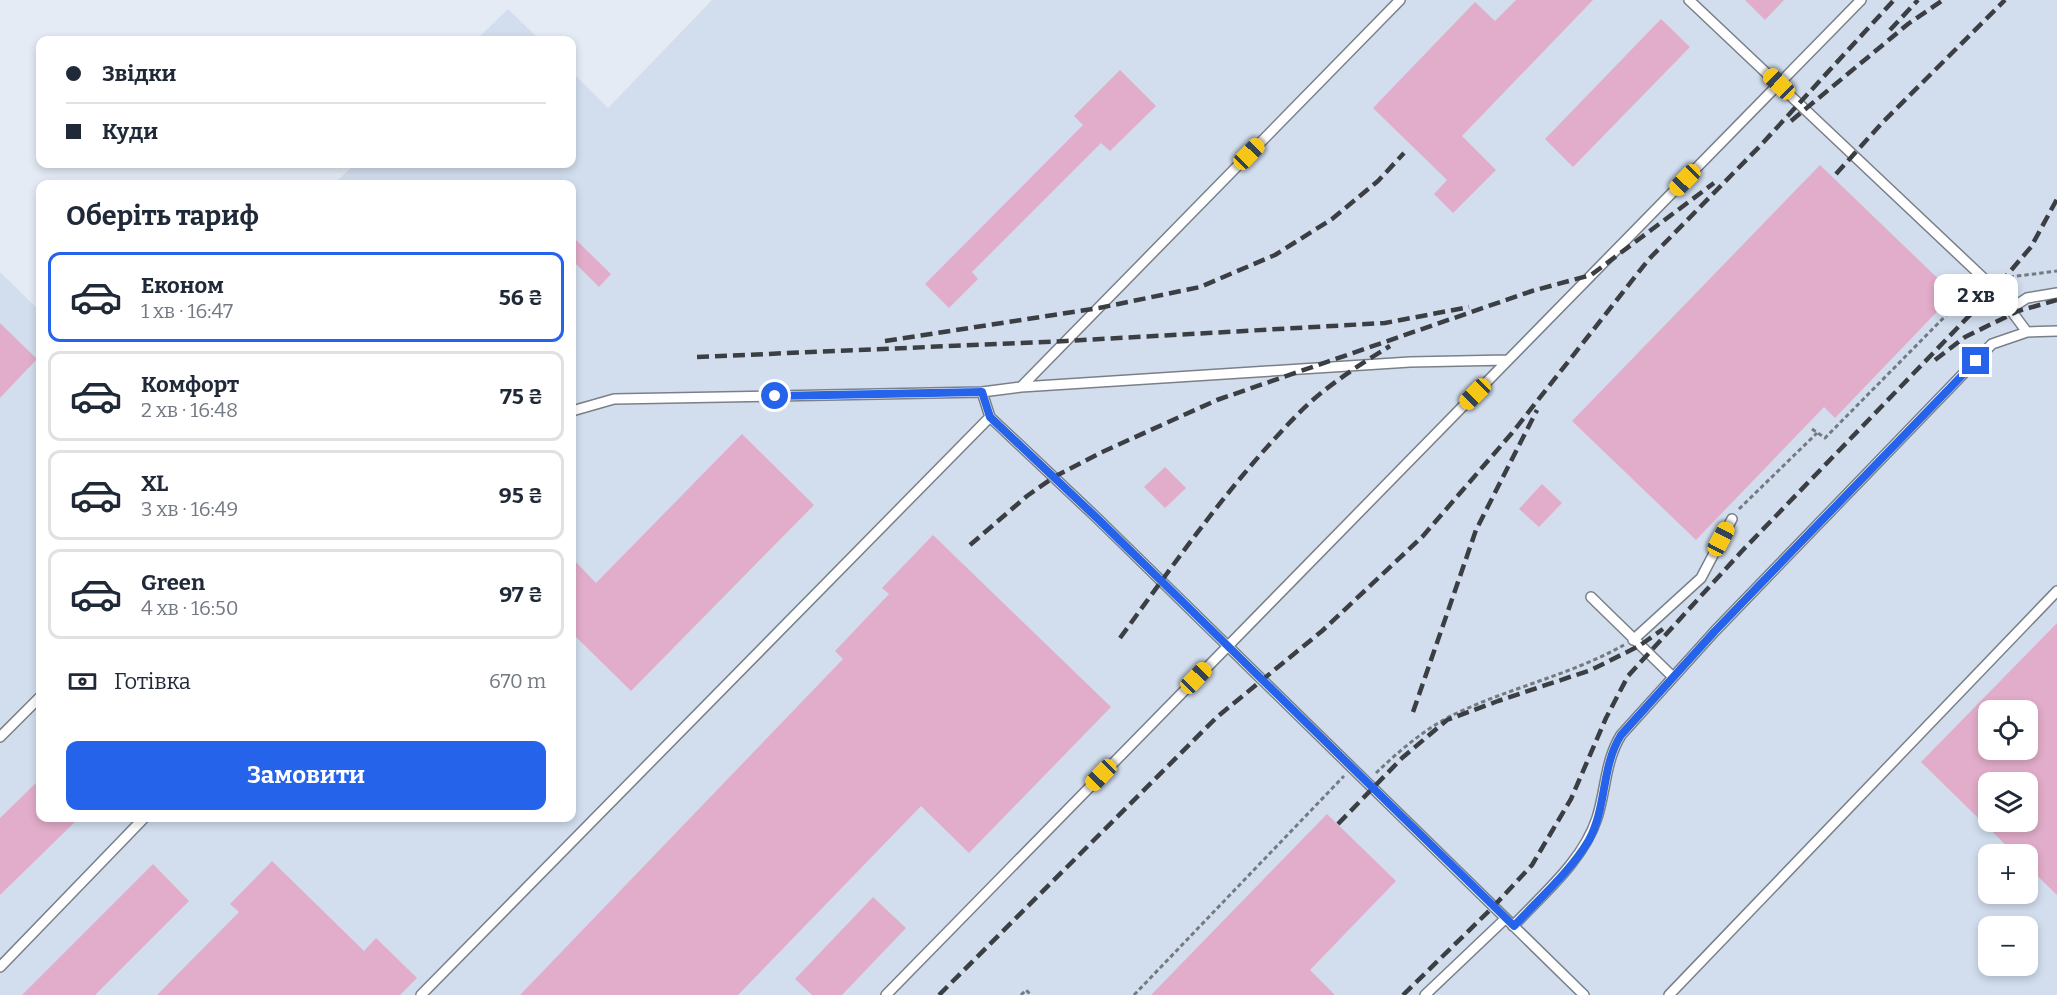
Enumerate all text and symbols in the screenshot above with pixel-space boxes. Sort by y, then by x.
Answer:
text: Звідки [102,60,176,87]
car [1760,65,1798,103]
text: Куди [102,118,158,145]
car [1230,135,1268,173]
car [1666,161,1704,199]
text: Оберіть тариф [66,200,259,232]
icon: car [69,270,123,324]
text: Економ [141,272,224,299]
callout: 2 хв [1934,274,2018,316]
text: 2 хв [1957,283,1995,307]
text: 56 ₴ [499,284,543,311]
text: 1 хв · 16:47 [141,299,233,323]
route end [1962,347,1989,374]
icon: car [69,369,123,423]
text: Комфорт [141,371,239,398]
car [1456,375,1494,413]
route start [761,382,788,409]
text: 75 ₴ [500,383,543,410]
text: 2 хв · 16:48 [141,398,238,422]
icon: car [69,468,123,522]
text: XL [141,470,168,497]
text: 95 ₴ [499,482,543,509]
text: 3 хв · 16:49 [141,497,238,521]
car [1705,519,1737,559]
icon: car [69,567,123,621]
text: Green [141,569,205,596]
text: 97 ₴ [499,581,543,608]
text: 4 хв · 16:50 [141,596,239,620]
car [1177,659,1215,697]
icon: cash [66,665,99,698]
text: Готівка [114,668,191,695]
text: 670 m [489,669,546,693]
map controls [1978,700,2038,976]
button: locate [1978,700,2038,760]
button: Замовити [66,741,546,810]
car [1082,756,1120,794]
button: layers [1978,772,2038,832]
button: + [1978,844,2038,904]
button: − [1978,916,2038,976]

